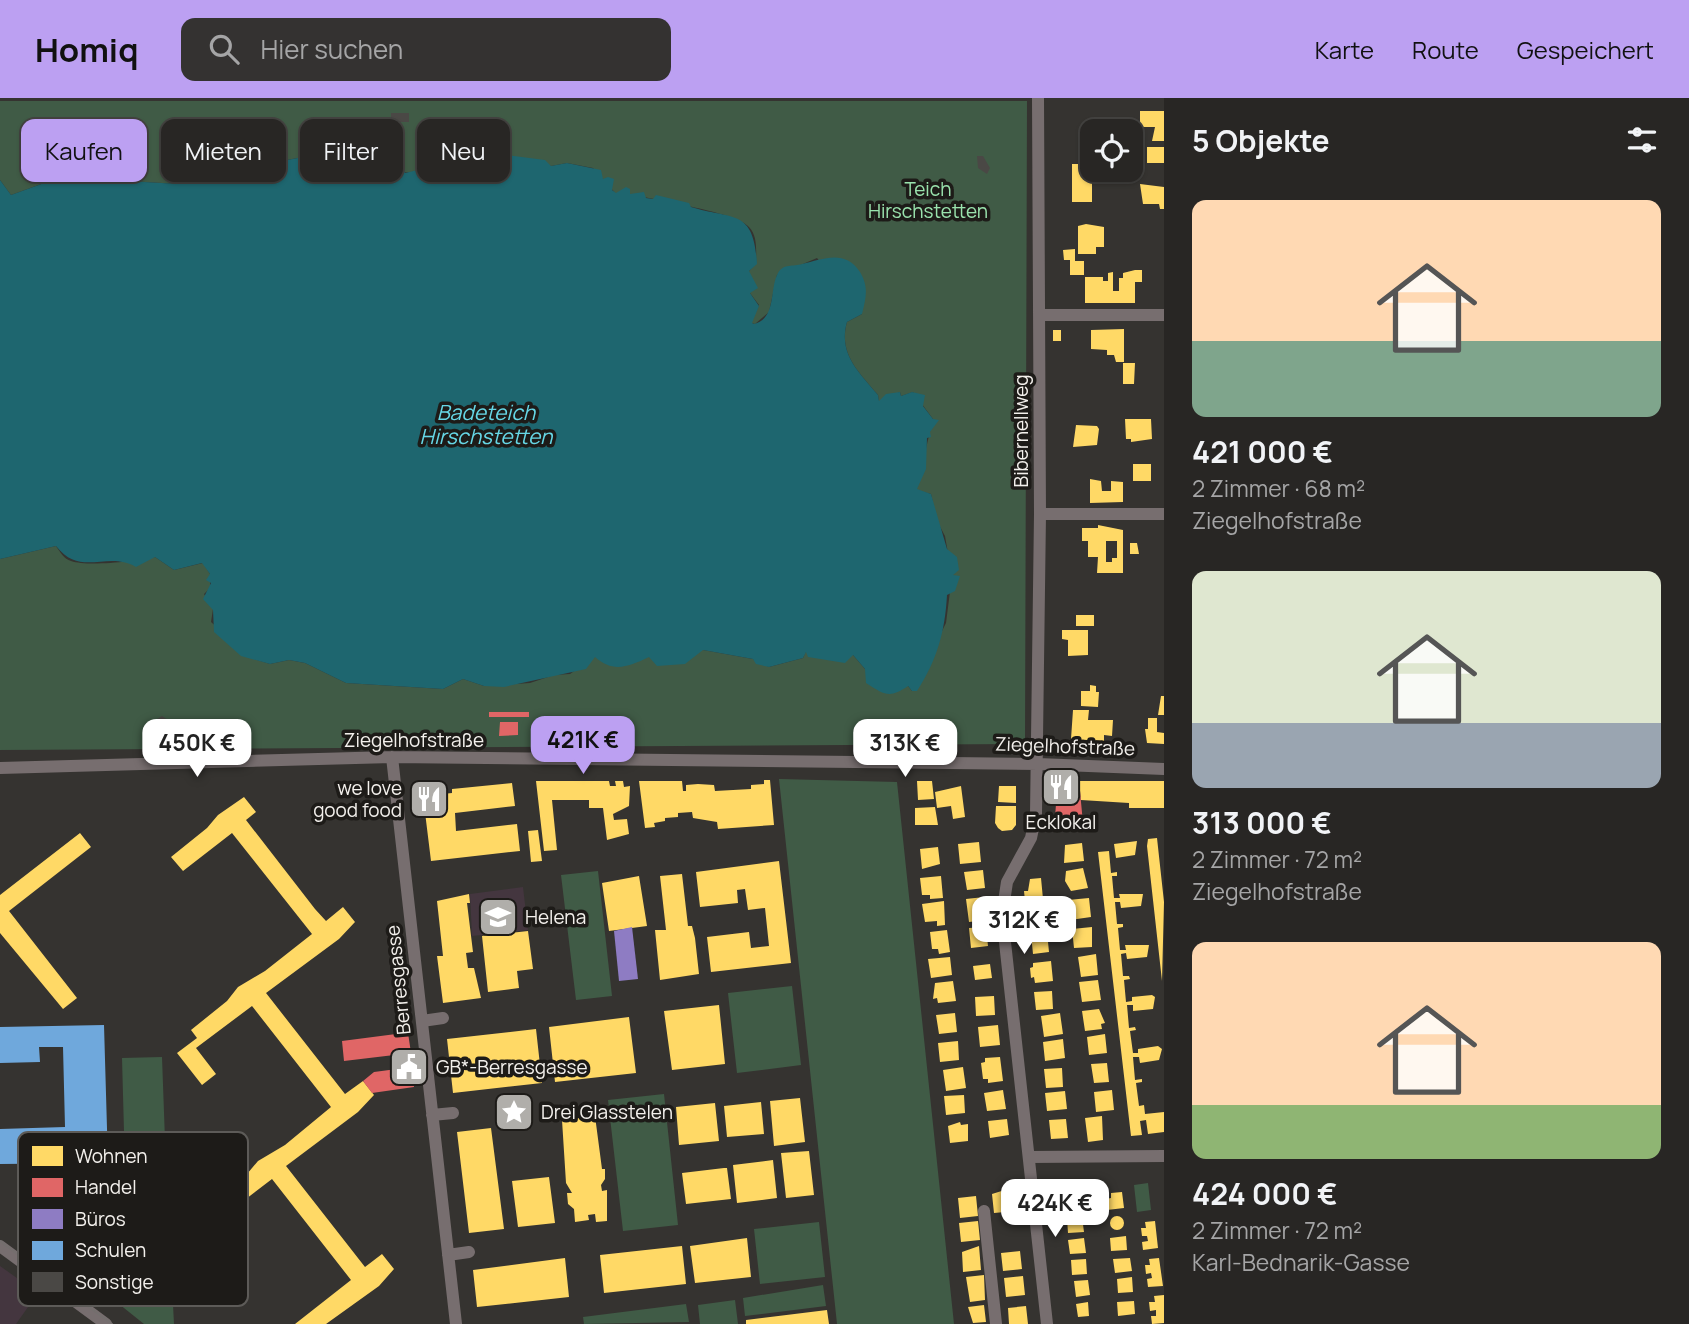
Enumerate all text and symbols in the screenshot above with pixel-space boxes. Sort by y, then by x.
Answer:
search box [181,18,671,81]
text: Homiq [35,27,139,72]
icon: search [205,30,243,68]
text: Hier suchen [261,31,403,67]
text: Karte [1315,33,1374,66]
text: Route [1412,33,1479,66]
text: Gespeichert [1517,33,1654,66]
chip: Kaufen [21,119,147,182]
chip: Mieten [161,119,286,182]
chip: Filter [300,119,403,182]
chip: Neu [417,119,510,182]
map controls [1080,119,1143,182]
button: locate [1080,119,1143,182]
text: 5 Objekte [1192,120,1330,161]
icon: filters [1623,121,1661,159]
park label: Teich Hirschstetten [868,176,988,224]
icon: home [1364,245,1490,371]
street label: Bibernellweg [1008,374,1034,488]
water label: Badeteich Hirschstetten [420,398,554,450]
text: 421 000 € [1192,431,1333,472]
text: 2 Zimmer · 68 m² [1192,472,1365,504]
text: Ziegelhofstraße [1192,504,1362,536]
icon: home [1364,616,1490,742]
pin: 421K € [526,716,640,776]
pin: 450K € [140,720,254,779]
pin: 313K € [848,720,962,779]
text: 421K € [547,723,619,755]
text: 450K € [158,726,236,758]
text: 313K € [869,726,941,758]
street label: Ziegelhofstraße [344,727,484,753]
street label: Ziegelhofstraße [994,731,1136,761]
restaurant icon: Ecklokal [1040,766,1082,808]
place label: we love good food [313,775,402,823]
restaurant icon: we love good food [408,778,450,820]
text: 313 000 € [1192,802,1332,843]
place label: Ecklokal [1026,809,1096,835]
text: 2 Zimmer · 72 m² [1192,843,1362,875]
text: Ziegelhofstraße [1192,875,1362,907]
school or university icon: Helena [477,896,519,938]
pin: 312K € [967,896,1081,956]
text: 312K € [988,903,1060,935]
place label: Helena [525,904,586,930]
street label: Berresgasse [379,924,417,1036]
icon: home [1364,987,1490,1113]
public building icon: GB*-Berresgasse [388,1046,430,1088]
place label: GB*-Berresgasse [436,1054,588,1080]
place icon: Drei Glasstelen [493,1091,535,1133]
place label: Drei Glasstelen [541,1099,673,1125]
legend [18,1132,248,1306]
text: Wohnen [75,1143,148,1169]
text: 424 000 € [1192,1173,1337,1214]
text: Handel [75,1174,137,1200]
pin: 424K € [998,1180,1112,1239]
text: 424K € [1017,1186,1093,1218]
text: Büros [75,1206,126,1232]
text: 2 Zimmer · 72 m² [1192,1214,1362,1246]
text: Schulen [75,1237,146,1263]
text: Karl-Bednarik-Gasse [1192,1246,1410,1278]
text: Sonstige [75,1269,154,1295]

